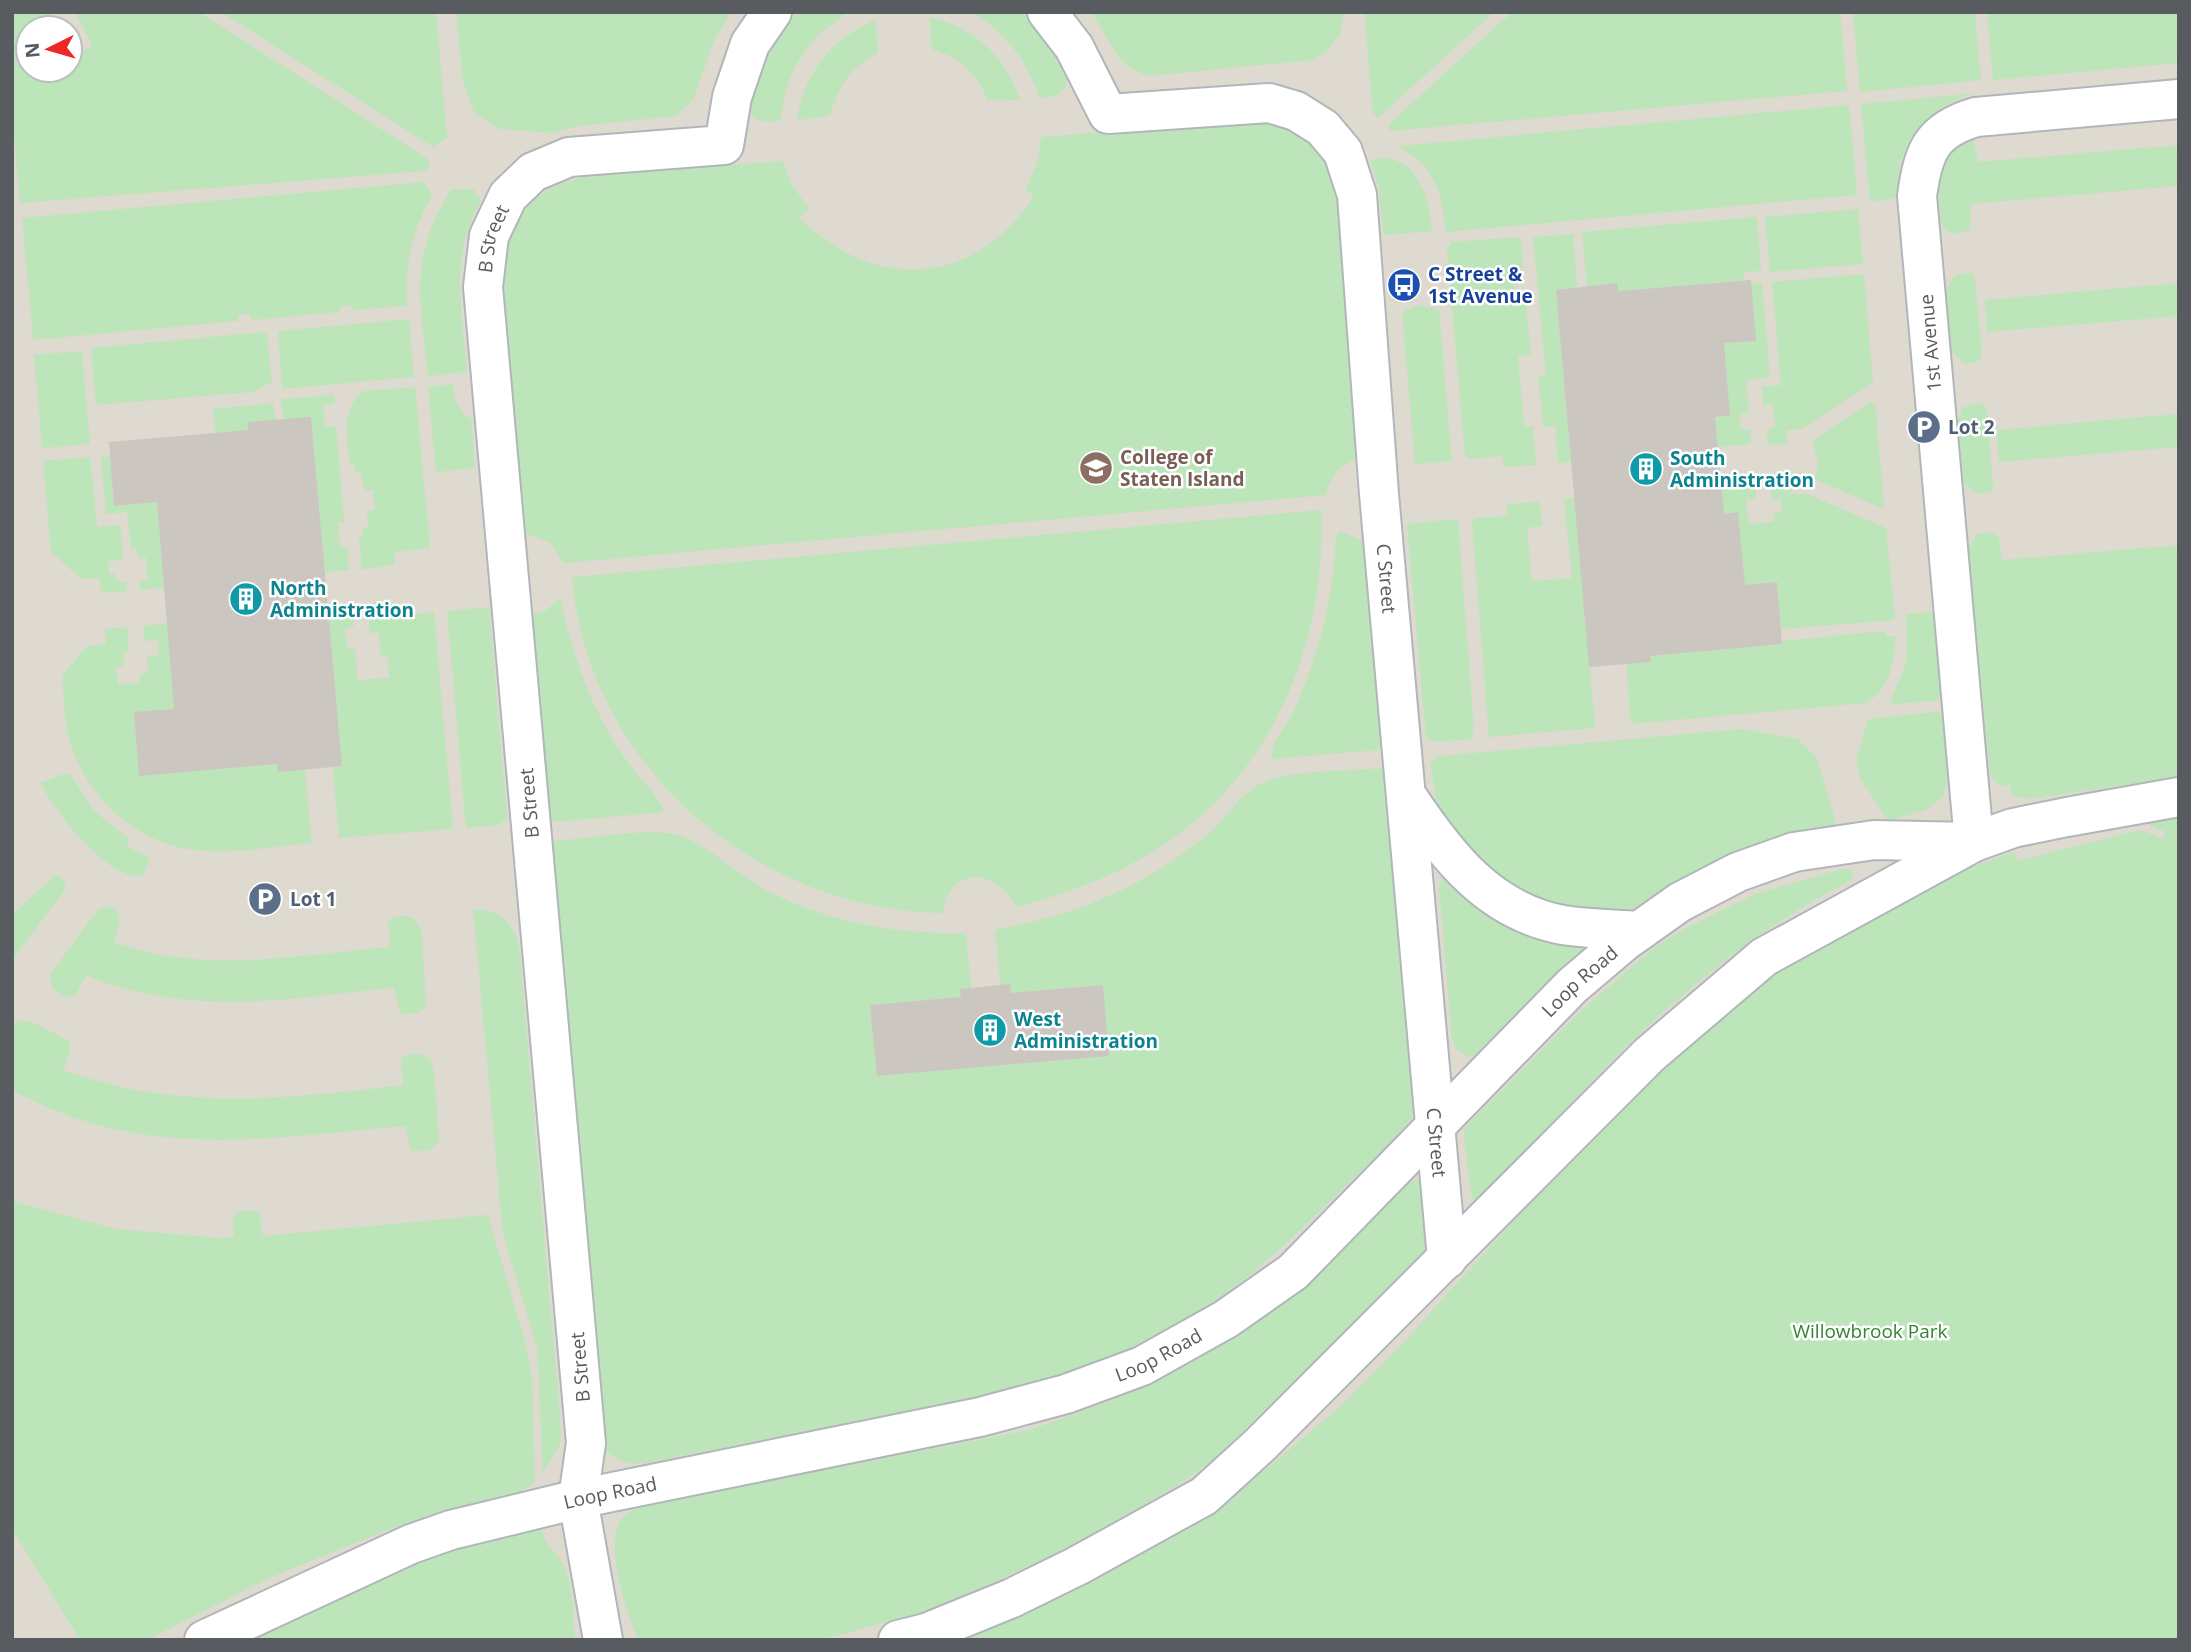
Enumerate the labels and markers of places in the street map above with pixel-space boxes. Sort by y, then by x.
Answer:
place label: C Street & 1st Avenue [1428,261,1533,309]
bus stop icon: C Street & 1st Avenue [1385,266,1423,304]
parking icon: Lot 2 [1905,408,1943,446]
place label: Lot 2 [1948,414,1995,440]
place label: College of Staten Island [1120,444,1245,492]
place label: South Administration [1670,445,1814,493]
school or university icon: College of Staten Island [1077,449,1115,487]
building icon: South Administration [1627,450,1665,488]
place label: North Administration [270,575,414,623]
building icon: North Administration [227,580,265,618]
parking icon: Lot 1 [246,880,284,918]
place label: Lot 1 [290,886,337,912]
place label: West Administration [1014,1006,1158,1054]
building icon: West Administration [971,1011,1009,1049]

